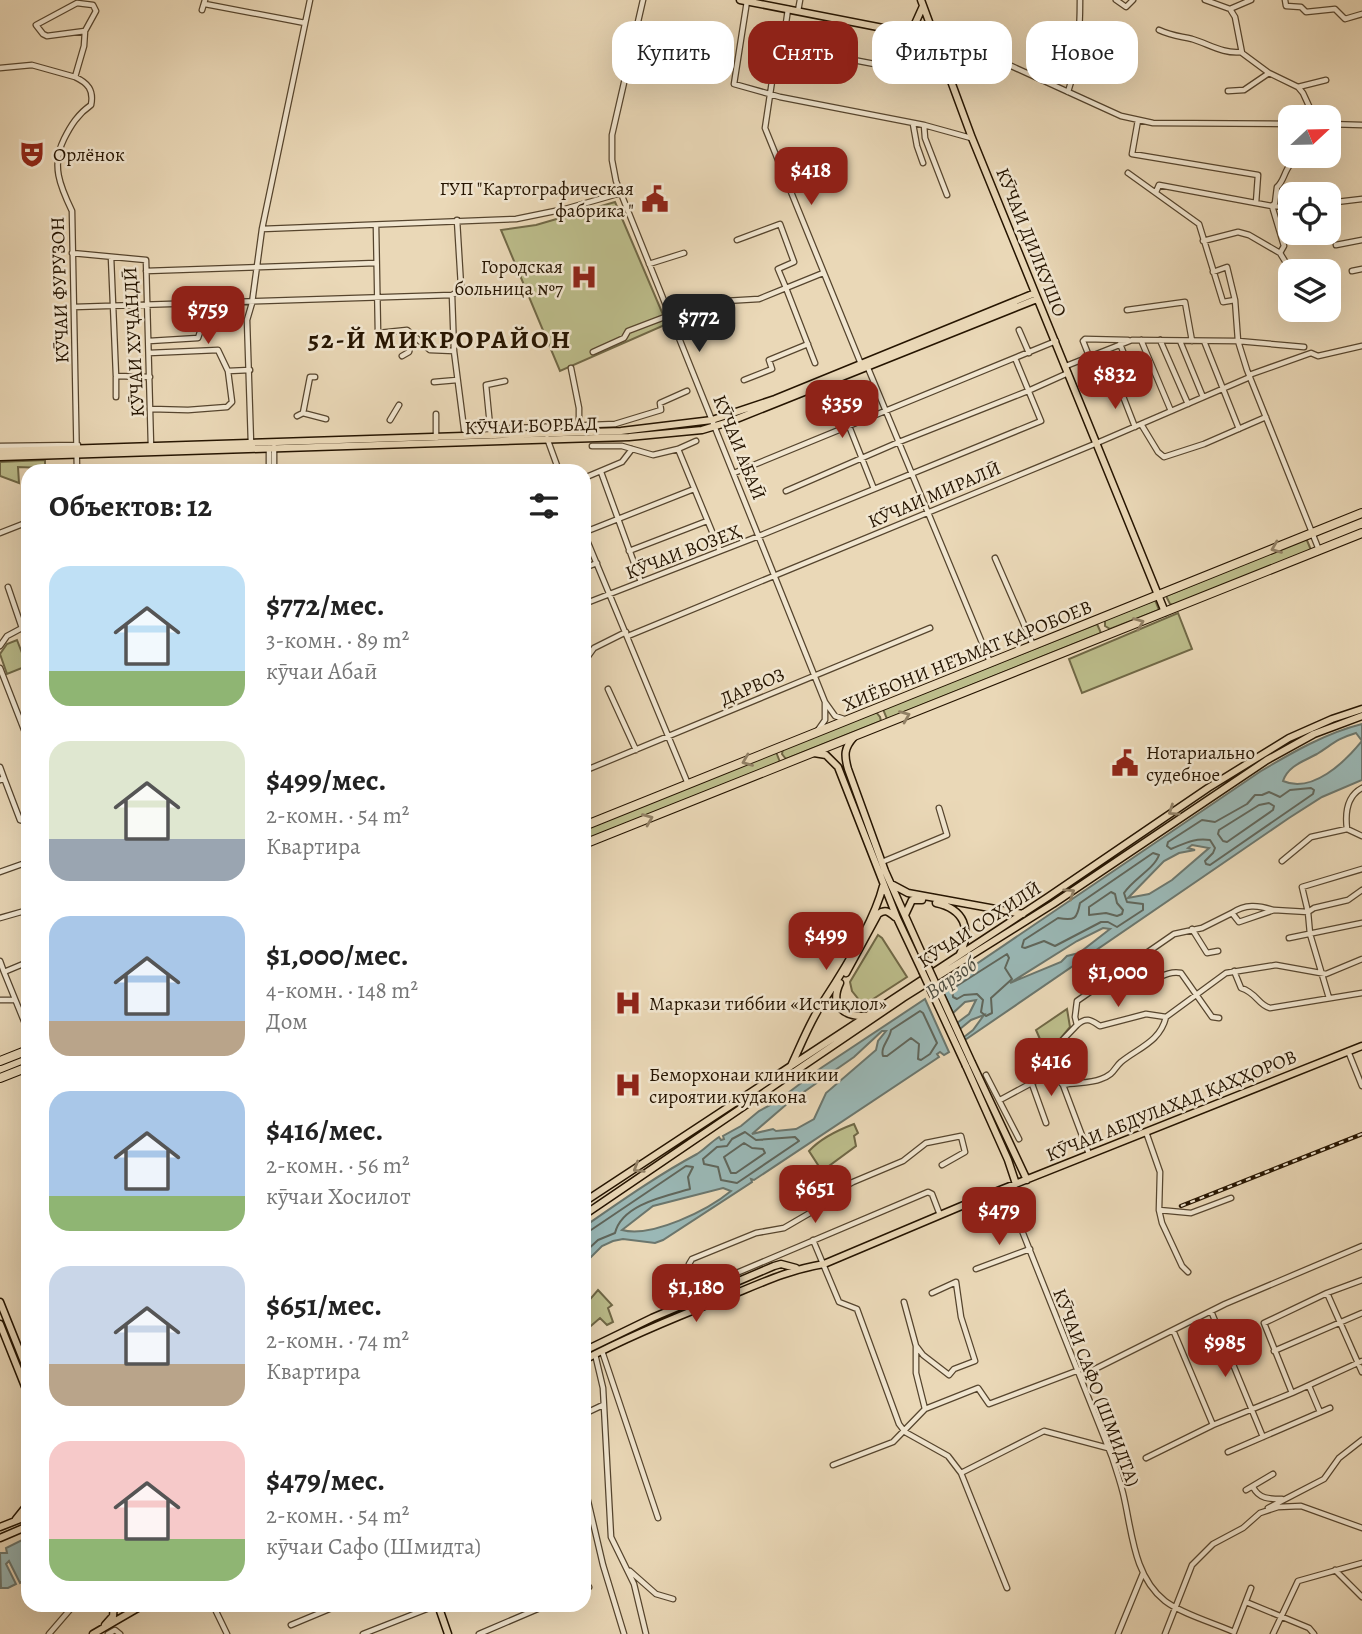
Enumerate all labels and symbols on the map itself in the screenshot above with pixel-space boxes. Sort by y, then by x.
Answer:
north arrow [1278,105,1340,168]
theatre icon: Орлёнок [17,139,47,169]
place label: Орлёнок [53,142,125,168]
pin: $418 [770,148,852,207]
street label: КӮЧАИ ДИЛКУШО [989,164,1073,321]
place label: ГУП "Картографическая фабрика " [440,176,634,224]
public building icon: ГУП "Картографическая фабрика " [640,184,670,214]
street label: КӮЧАИ ФУРУЗОН [44,216,76,364]
place label: Городская больница №7 [454,254,563,302]
hospital icon: Городская больница №7 [569,262,599,292]
street label: КӮЧАИ ХУҶАНДӢ [117,266,151,418]
pin: $759 [167,286,249,346]
pin: $772 [658,294,740,354]
district label: 52-Й МИКРОРАЙОН [308,322,572,357]
pin: $832 [1074,352,1156,411]
pin: $359 [801,380,883,440]
street label: КӮЧАИ АБАӢ [706,391,772,504]
street label: КӮЧАИ БОРБАД [464,411,598,441]
street label: КӮЧАИ МИРАЛӢ [864,455,1005,535]
street label: КӮЧАИ ВОЗЕҲ [622,518,745,586]
one-way arrow [1271,539,1283,553]
street label: ХИЁБОНИ НЕЪМАТ ҚАРОБОЕВ [839,594,1096,718]
one-way arrow [1132,617,1144,631]
street label: ДАРВОЗ [716,662,789,712]
one-way arrow [898,711,910,725]
place label: Нотариально судебное [1146,740,1255,788]
public building icon: Нотариально судебное [1110,748,1140,778]
one-way arrow [741,752,753,766]
one-way arrow [1168,803,1181,816]
one-way arrow [641,814,653,828]
street label: КӮЧАИ СОҲИЛӢ [913,875,1046,974]
one-way arrow [1062,889,1075,901]
pin: $499 [785,912,867,972]
water label: Варзоб [920,950,983,1005]
pin: $1,000 [1061,950,1175,1009]
hospital icon: Маркази тиббии «Истиқлол» [613,988,643,1018]
place label: Маркази тиббии «Истиқлол» [649,991,887,1017]
pin: $416 [1010,1038,1092,1098]
street label: КӮЧАИ АБДУЛАҲАД ҚАҲҲОРОВ [1042,1044,1301,1168]
place label: Беморхонаи клиникии сироятии кудакона [649,1062,839,1110]
hospital icon: Беморхонаи клиникии сироятии кудакона [613,1070,643,1100]
one-way arrow [632,1159,645,1172]
pin: $651 [774,1166,856,1225]
pin: $479 [958,1188,1040,1247]
pin: $1,180 [639,1264,753,1324]
street label: КӮЧАИ САФО (ШМИДТА) [1046,1285,1146,1490]
pin: $985 [1184,1320,1266,1379]

